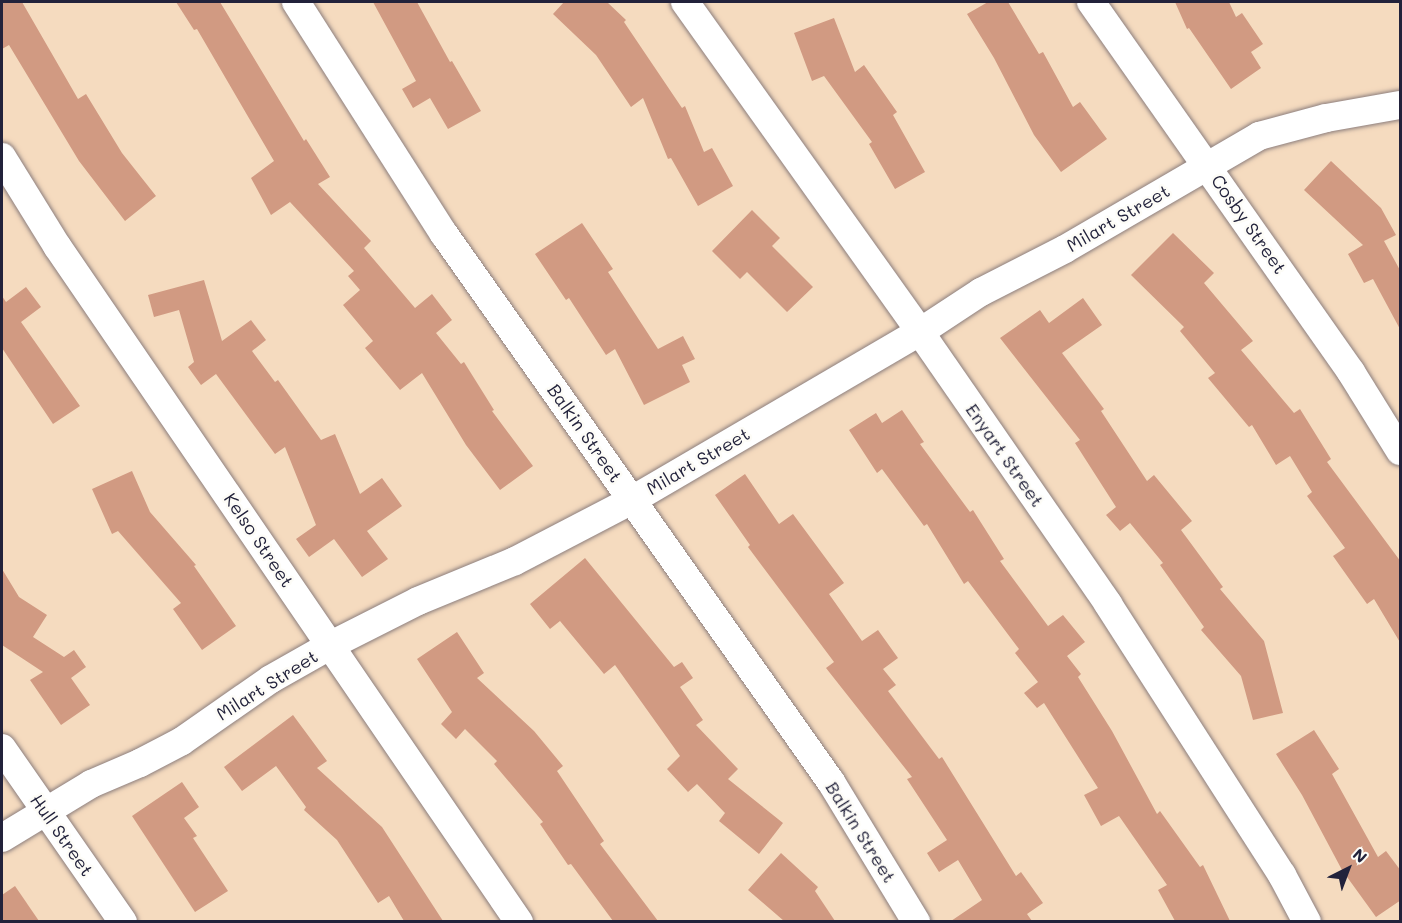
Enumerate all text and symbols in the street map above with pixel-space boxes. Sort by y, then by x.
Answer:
street label: Cosby Street [1207,170,1291,278]
street label: Milart Street [1063,180,1173,256]
street label: Balkin Street [543,380,627,486]
street label: Enyart Street [961,399,1049,511]
street label: Milart Street [643,423,753,499]
street label: Kelso Street [220,489,298,591]
street label: Milart Street [212,645,322,725]
street label: Balkin Street [821,778,901,886]
street label: Hull Street [26,790,98,880]
north arrow [1318,839,1378,899]
text: N [1349,843,1372,867]

